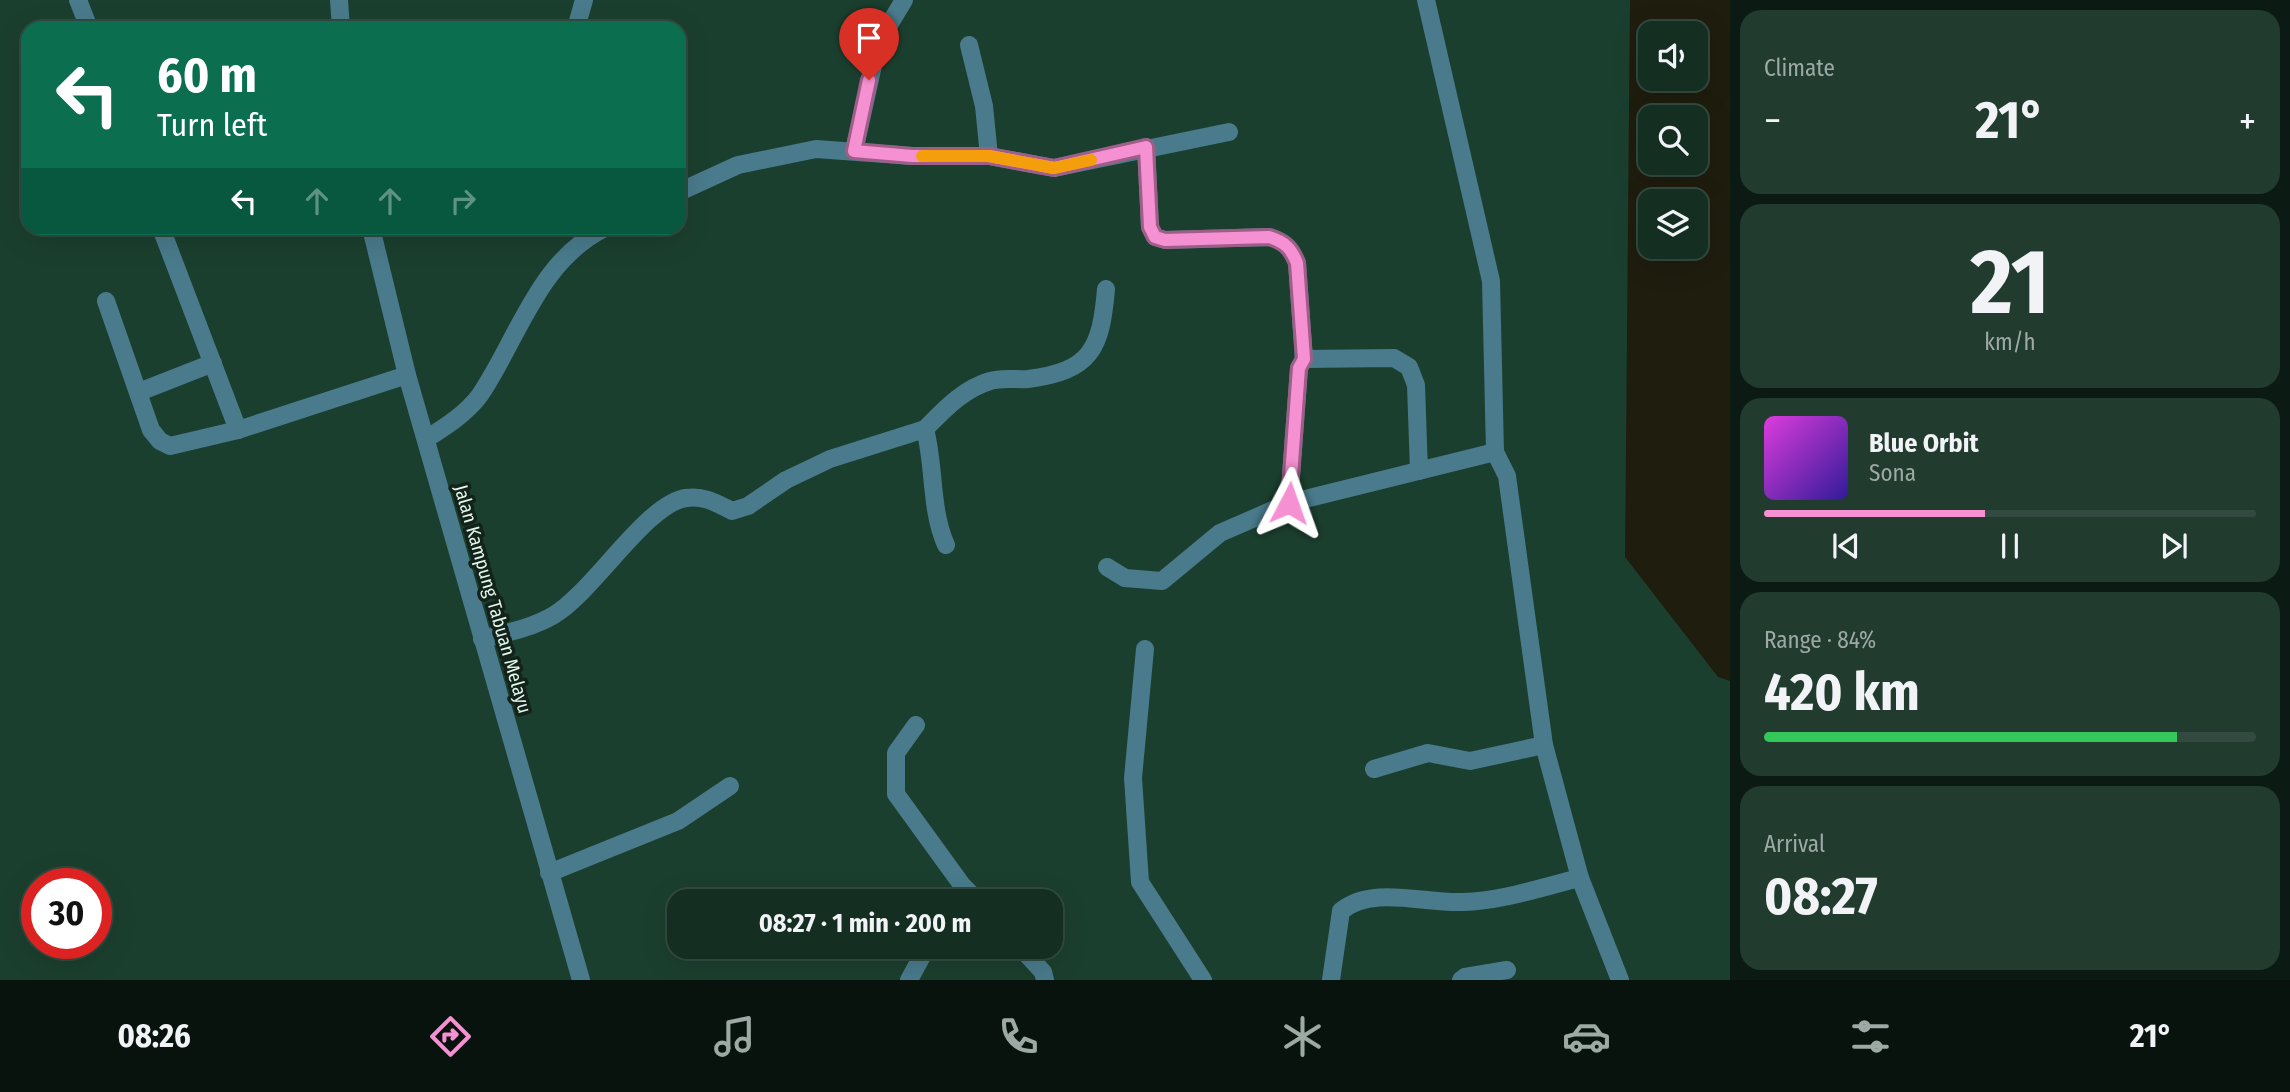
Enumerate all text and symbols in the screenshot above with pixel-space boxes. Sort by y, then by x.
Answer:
pin [839,8,899,80]
icon: arrive [850,19,888,57]
map controls [1638,21,1708,259]
button: sound [1638,21,1708,91]
text: 60 m [157,46,257,105]
icon: left [42,49,133,140]
text: Climate [1764,54,1835,82]
text: 21° [1975,89,2045,152]
text: − [1764,98,1781,144]
text: + [2239,98,2256,144]
button: search [1638,105,1708,175]
text: Turn left [157,106,267,144]
icon: left [225,182,263,220]
icon: ahead [298,182,336,220]
icon: ahead [371,182,409,220]
icon: right [444,182,482,220]
button: layers [1638,189,1708,259]
text: 21 [1970,228,2050,337]
text: km/h [1984,328,2036,356]
text: Blue Orbit [1869,428,1979,459]
text: Sona [1869,459,1916,487]
position arrow [1252,466,1326,540]
street label: Jalan Kampung Tabuan Melayu [449,482,537,716]
icon: previous [1827,527,1865,565]
icon: pause [1991,527,2029,565]
icon: next [2155,527,2193,565]
text: Range · 84% [1764,626,1876,654]
text: 420 km [1764,661,1920,724]
text: Arrival [1764,830,1825,858]
text: 08:27 [1764,865,1878,928]
speed limit sign: 30 [21,868,112,959]
text: 08:27 · 1 min · 200 m [759,908,971,939]
icon: directions [426,1012,475,1061]
icon: music [710,1012,759,1061]
icon: phone [994,1012,1043,1061]
icon: climate [1278,1012,1327,1061]
icon: car [1562,1012,1611,1061]
icon: filters [1846,1012,1895,1061]
text: 08:26 [117,1017,191,1055]
text: 21° [2130,1017,2172,1055]

